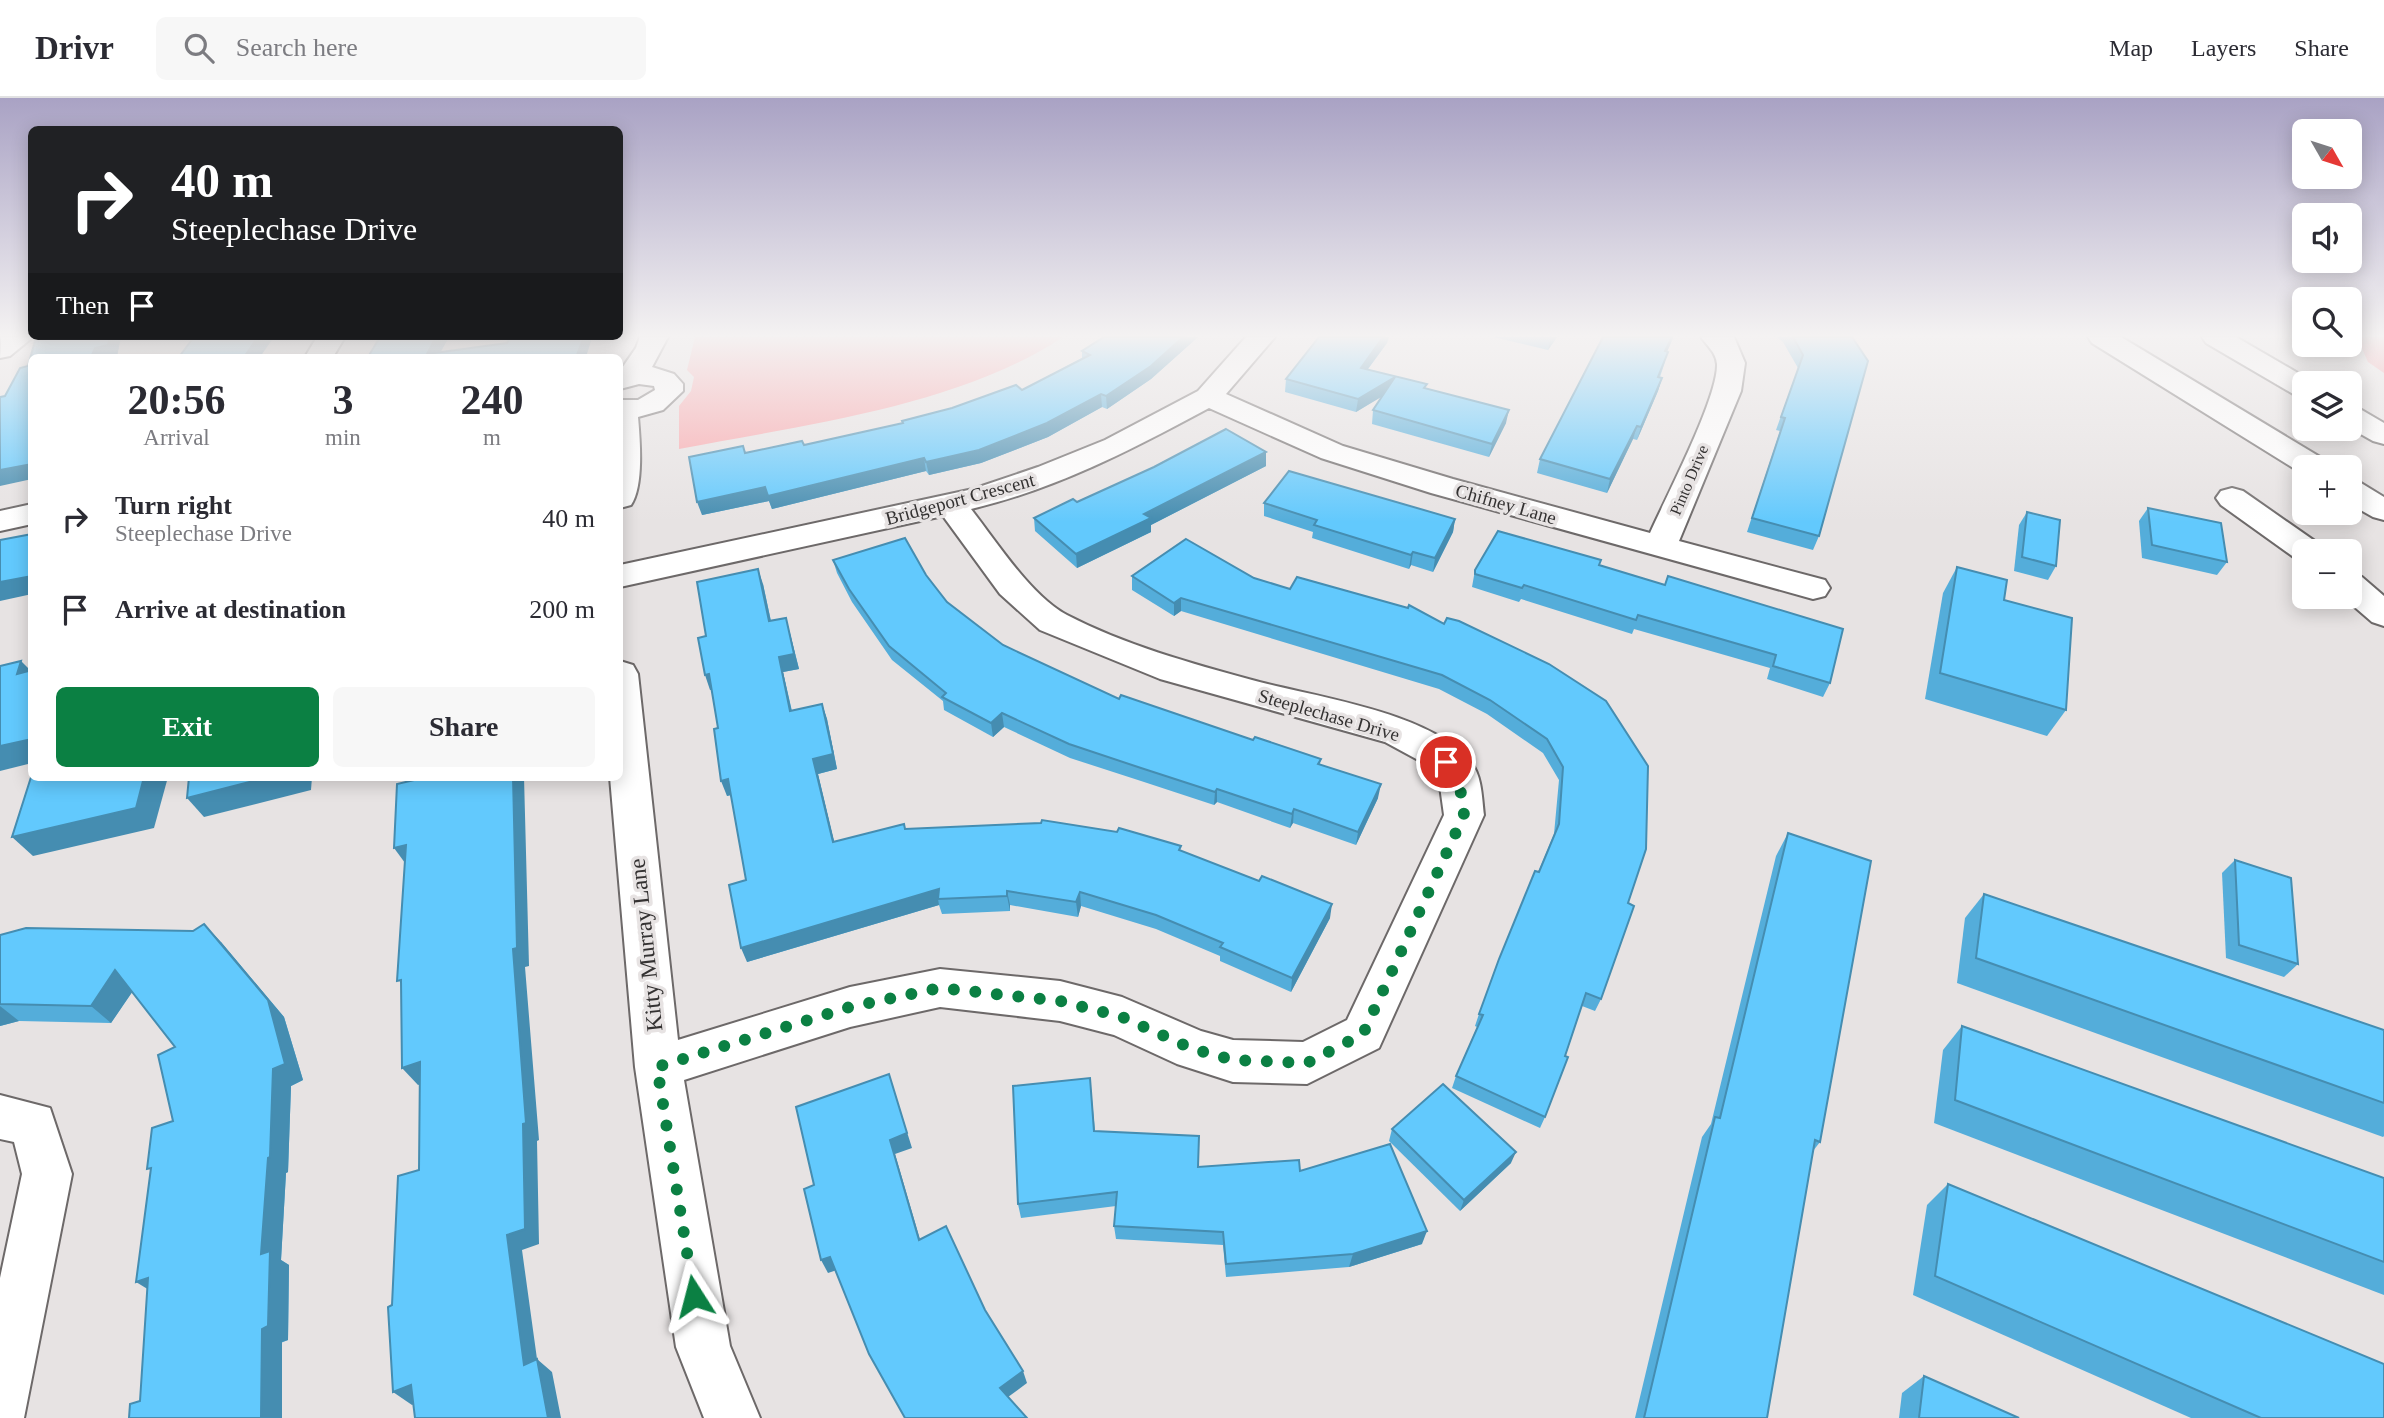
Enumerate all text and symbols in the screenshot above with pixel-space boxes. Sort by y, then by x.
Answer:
search box [156,17,646,80]
icon: search [180,29,218,67]
text: Drivr [35,30,114,66]
text: Search here [236,33,358,62]
text: Map [2109,35,2153,61]
text: Layers [2191,35,2256,61]
text: Share [2294,35,2349,61]
north arrow [2292,119,2362,189]
map controls [2292,119,2362,609]
text: 40 m [171,153,273,208]
icon: right [56,154,147,245]
button: sound [2292,203,2362,273]
text: Steeplechase Drive [171,211,417,247]
icon: arrive [123,287,161,325]
button: search [2292,287,2362,357]
text: Then [56,291,109,320]
button: layers [2292,371,2362,441]
text: 20:56 [128,377,226,423]
text: 3 [332,377,353,423]
text: 240 [460,377,523,423]
text: Arrival [143,425,210,450]
text: min [325,425,361,450]
text: m [483,425,501,450]
street label: Pinto Drive [1667,443,1711,517]
button: + [2292,455,2362,525]
street label: Bridgeport Crescent [883,469,1038,529]
street label: Chifney Lane [1453,480,1559,528]
text: Turn right [115,491,232,520]
icon: right [56,500,94,538]
text: 40 m [542,504,595,533]
text: Steeplechase Drive [115,521,292,546]
button: − [2292,539,2362,609]
icon: arrive [56,591,94,629]
text: Arrive at destination [115,595,346,624]
text: 200 m [529,595,595,624]
street label: Steeplechase Drive [1256,685,1402,745]
button: Exit [56,687,319,767]
button: Share [333,687,595,767]
pin [1416,732,1476,792]
icon: arrive [1427,743,1465,781]
street label: Kitty Murray Lane [624,857,668,1033]
position arrow [657,1259,731,1333]

